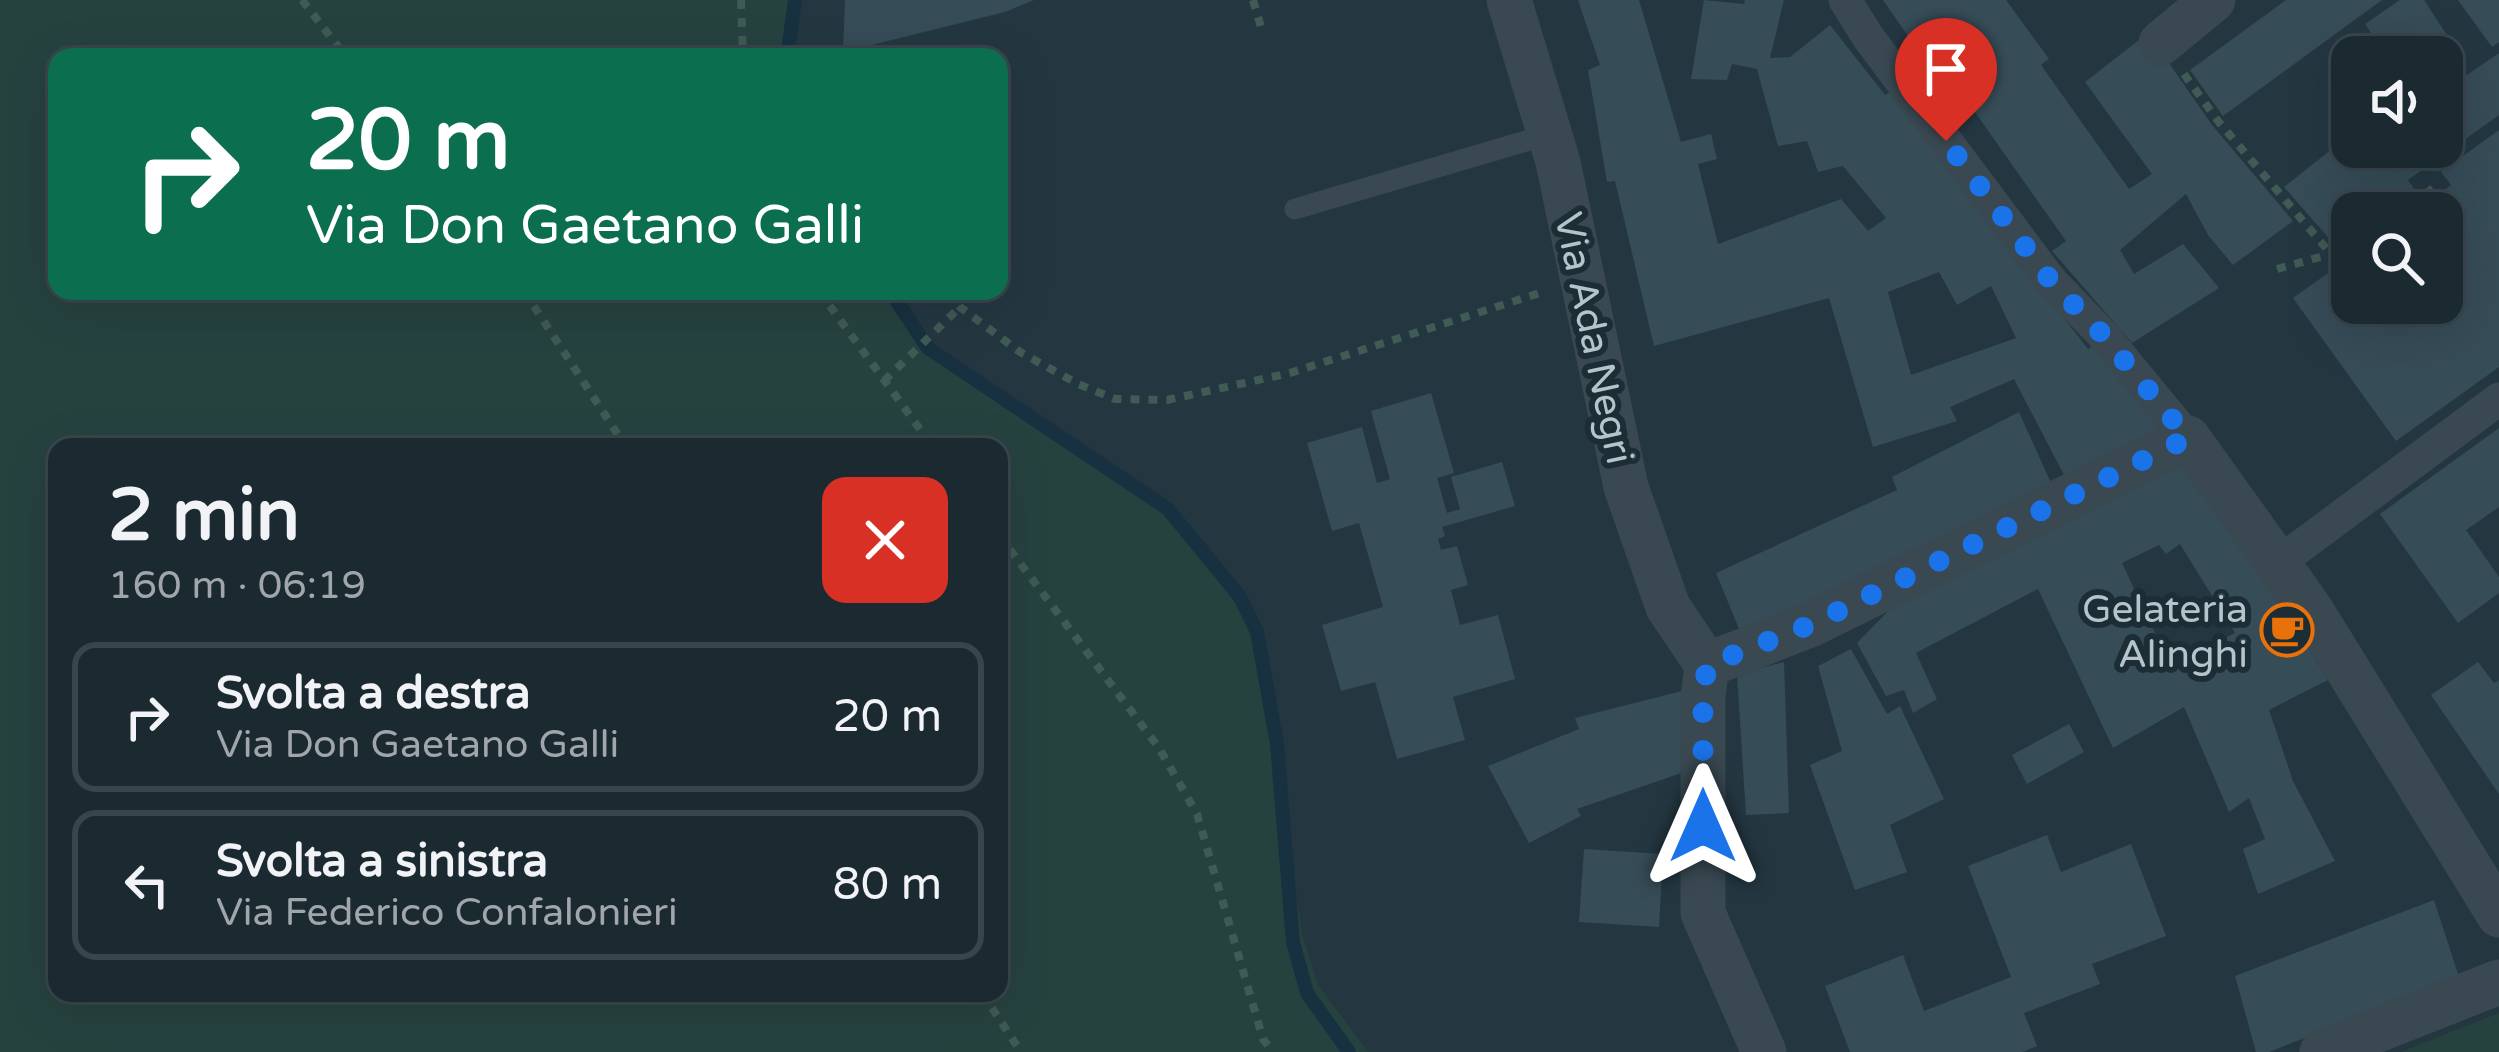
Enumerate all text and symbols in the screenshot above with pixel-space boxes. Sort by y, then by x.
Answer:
pin [1895,18,1997,141]
icon: arrive [1913,36,1979,102]
map controls [2331,36,2463,324]
button: sound [2331,36,2463,168]
text: 20 m [306,91,510,192]
icon: right [108,96,264,252]
button: search [2331,192,2463,324]
text: Via Don Gaetano Galli [306,193,864,258]
street label: Via Ada Negri [1544,208,1643,468]
text: 2 min [108,473,300,560]
button: close [822,477,948,603]
text: 160 m · 06:19 [108,562,366,609]
place label: Gelateria Alinghi [2082,586,2248,678]
cafe icon: Gelateria Alinghi [2259,602,2315,658]
text: Svolta a destra [216,667,531,721]
icon: right [114,684,180,750]
text: 20 m [832,690,942,744]
text: Via Don Gaetano Galli [216,721,619,768]
position arrow [1640,763,1766,889]
text: Svolta a sinistra [216,835,548,889]
icon: left [114,852,180,918]
text: 80 m [832,858,942,912]
text: Via Federico Confalonieri [216,889,678,936]

